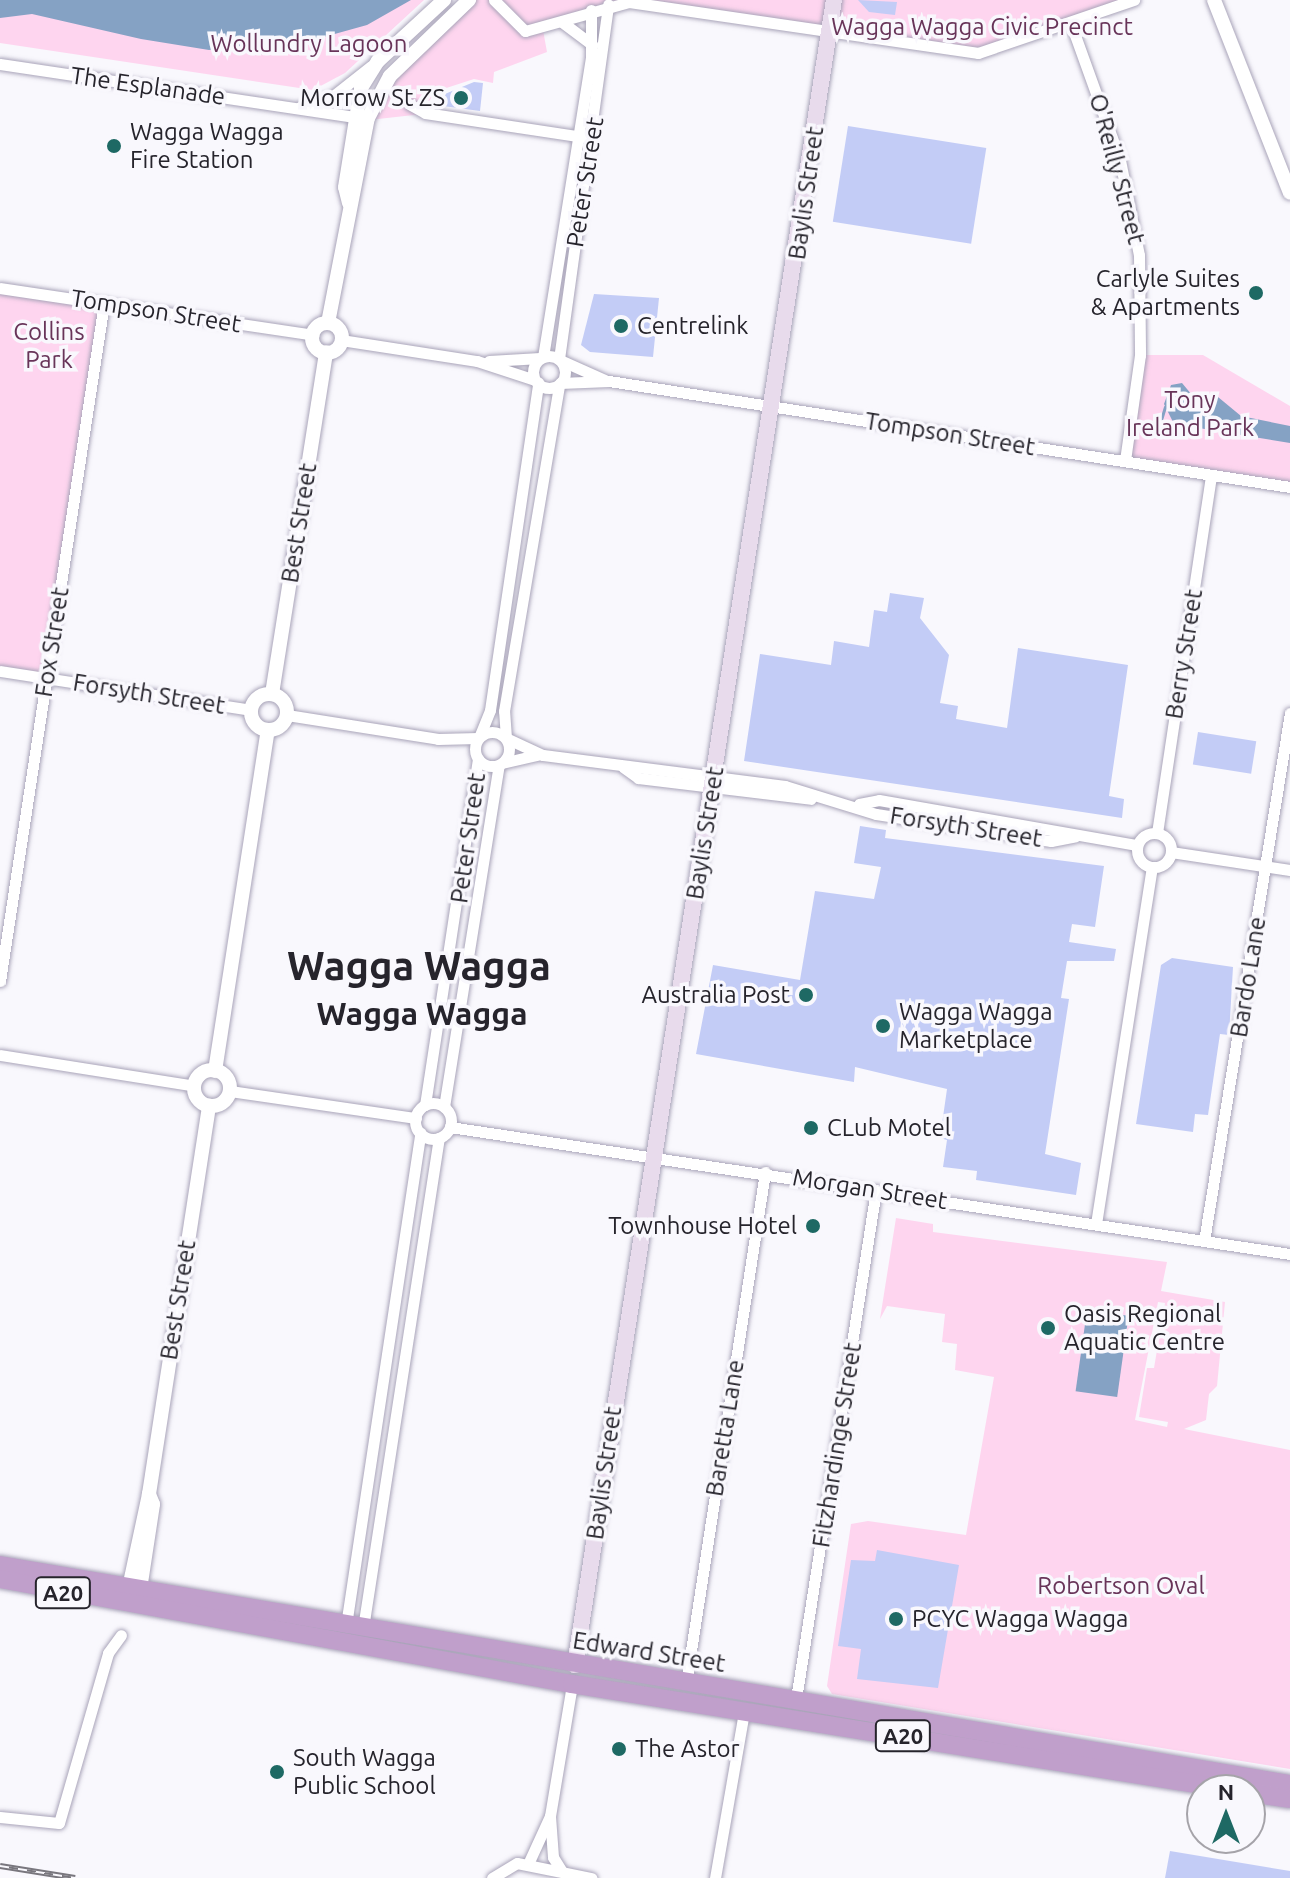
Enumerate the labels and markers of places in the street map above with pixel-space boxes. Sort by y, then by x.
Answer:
place label: Morrow St ZS [300,84,445,112]
marker: Morrow St ZS [452,89,470,107]
place label: Wagga Wagga Fire Station [130,118,283,174]
marker: Wagga Wagga Fire Station [105,137,123,155]
place label: Carlyle Suites & Apartments [1091,265,1240,321]
marker: Carlyle Suites & Apartments [1247,284,1265,302]
place label: Centrelink [637,312,748,340]
marker: Centrelink [612,317,630,335]
place label: Australia Post [642,981,790,1009]
marker: Australia Post [797,986,815,1004]
place label: Wagga Wagga Marketplace [899,998,1052,1054]
marker: Wagga Wagga Marketplace [874,1017,892,1035]
place label: CLub Motel [827,1114,951,1142]
marker: CLub Motel [802,1119,820,1137]
place label: Townhouse Hotel [608,1212,797,1240]
marker: Townhouse Hotel [804,1217,822,1235]
place label: Oasis Regional Aquatic Centre [1064,1300,1225,1356]
marker: Oasis Regional Aquatic Centre [1039,1319,1057,1337]
place label: PCYC Wagga Wagga [912,1605,1128,1633]
marker: PCYC Wagga Wagga [887,1610,905,1628]
place label: The Astor [635,1735,740,1763]
marker: The Astor [610,1740,628,1758]
place label: South Wagga Public School [293,1744,436,1800]
marker: South Wagga Public School [268,1763,286,1781]

